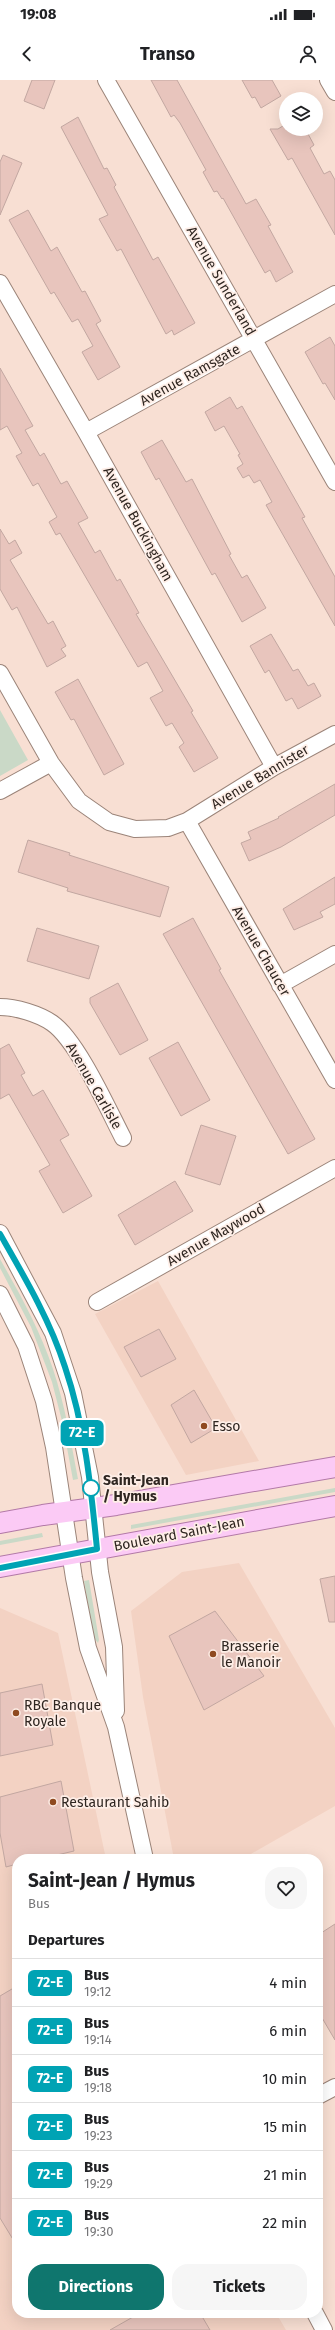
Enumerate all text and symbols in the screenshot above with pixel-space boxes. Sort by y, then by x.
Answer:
text: 19:08 [20,5,56,23]
icon: back [16,43,38,65]
text: Transo [140,43,195,65]
icon: person [297,43,319,65]
map controls [279,92,323,136]
button: layers [279,92,323,136]
street label: Avenue Sunderland [183,223,259,339]
street label: Avenue Ramsgate [137,340,243,410]
street label: Avenue Buckingham [100,464,176,584]
street label: Avenue Bannister [208,741,312,813]
street label: Avenue Chaucer [228,903,294,1000]
street label: Avenue Carlisle [62,1040,126,1132]
street label: Avenue Maywood [164,1200,268,1270]
place label: Esso [212,1418,241,1435]
line badge: 72-E [54,1420,110,1446]
marker: Esso [199,1421,209,1431]
text: 72-E [69,1424,95,1441]
place label: Saint-Jean / Hymus [103,1472,169,1505]
marker: Saint-Jean / Hymus [82,1479,100,1497]
street label: Boulevard Saint-Jean [112,1513,246,1555]
place label: Brasserie le Manoir [221,1638,281,1671]
marker: Brasserie le Manoir [208,1649,218,1659]
place label: RBC Banque Royale [24,1697,101,1730]
marker: RBC Banque Royale [11,1708,21,1718]
place label: Restaurant Sahib [61,1794,169,1811]
marker: Restaurant Sahib [48,1797,58,1807]
button: heart [265,1867,307,1909]
text: Saint-Jean / Hymus [28,1869,195,1892]
text: Bus [28,1896,50,1911]
text: Departures [28,1931,105,1949]
text: Bus [84,1966,109,1984]
text: 72-E [37,1974,63,1991]
text: 4 min [269,1974,307,1992]
text: 19:12 [84,1984,111,1999]
text: Bus [84,2014,109,2032]
text: 72-E [37,2022,63,2039]
text: 6 min [269,2022,307,2040]
text: 19:14 [84,2032,112,2047]
text: Bus [84,2062,109,2080]
text: 72-E [37,2070,63,2087]
text: 10 min [262,2070,307,2088]
text: 19:18 [84,2080,112,2095]
text: Bus [84,2110,109,2128]
text: 72-E [37,2118,63,2135]
text: 15 min [263,2118,307,2136]
text: 19:23 [84,2128,112,2143]
text: Bus [84,2158,109,2176]
text: 72-E [37,2166,63,2183]
text: 21 min [264,2166,307,2184]
text: 19:29 [84,2176,113,2191]
text: Bus [84,2206,109,2224]
text: 72-E [37,2214,63,2231]
text: 22 min [262,2214,307,2232]
text: 19:30 [84,2224,113,2239]
button: Directions [28,2264,164,2310]
button: Tickets [172,2264,307,2310]

